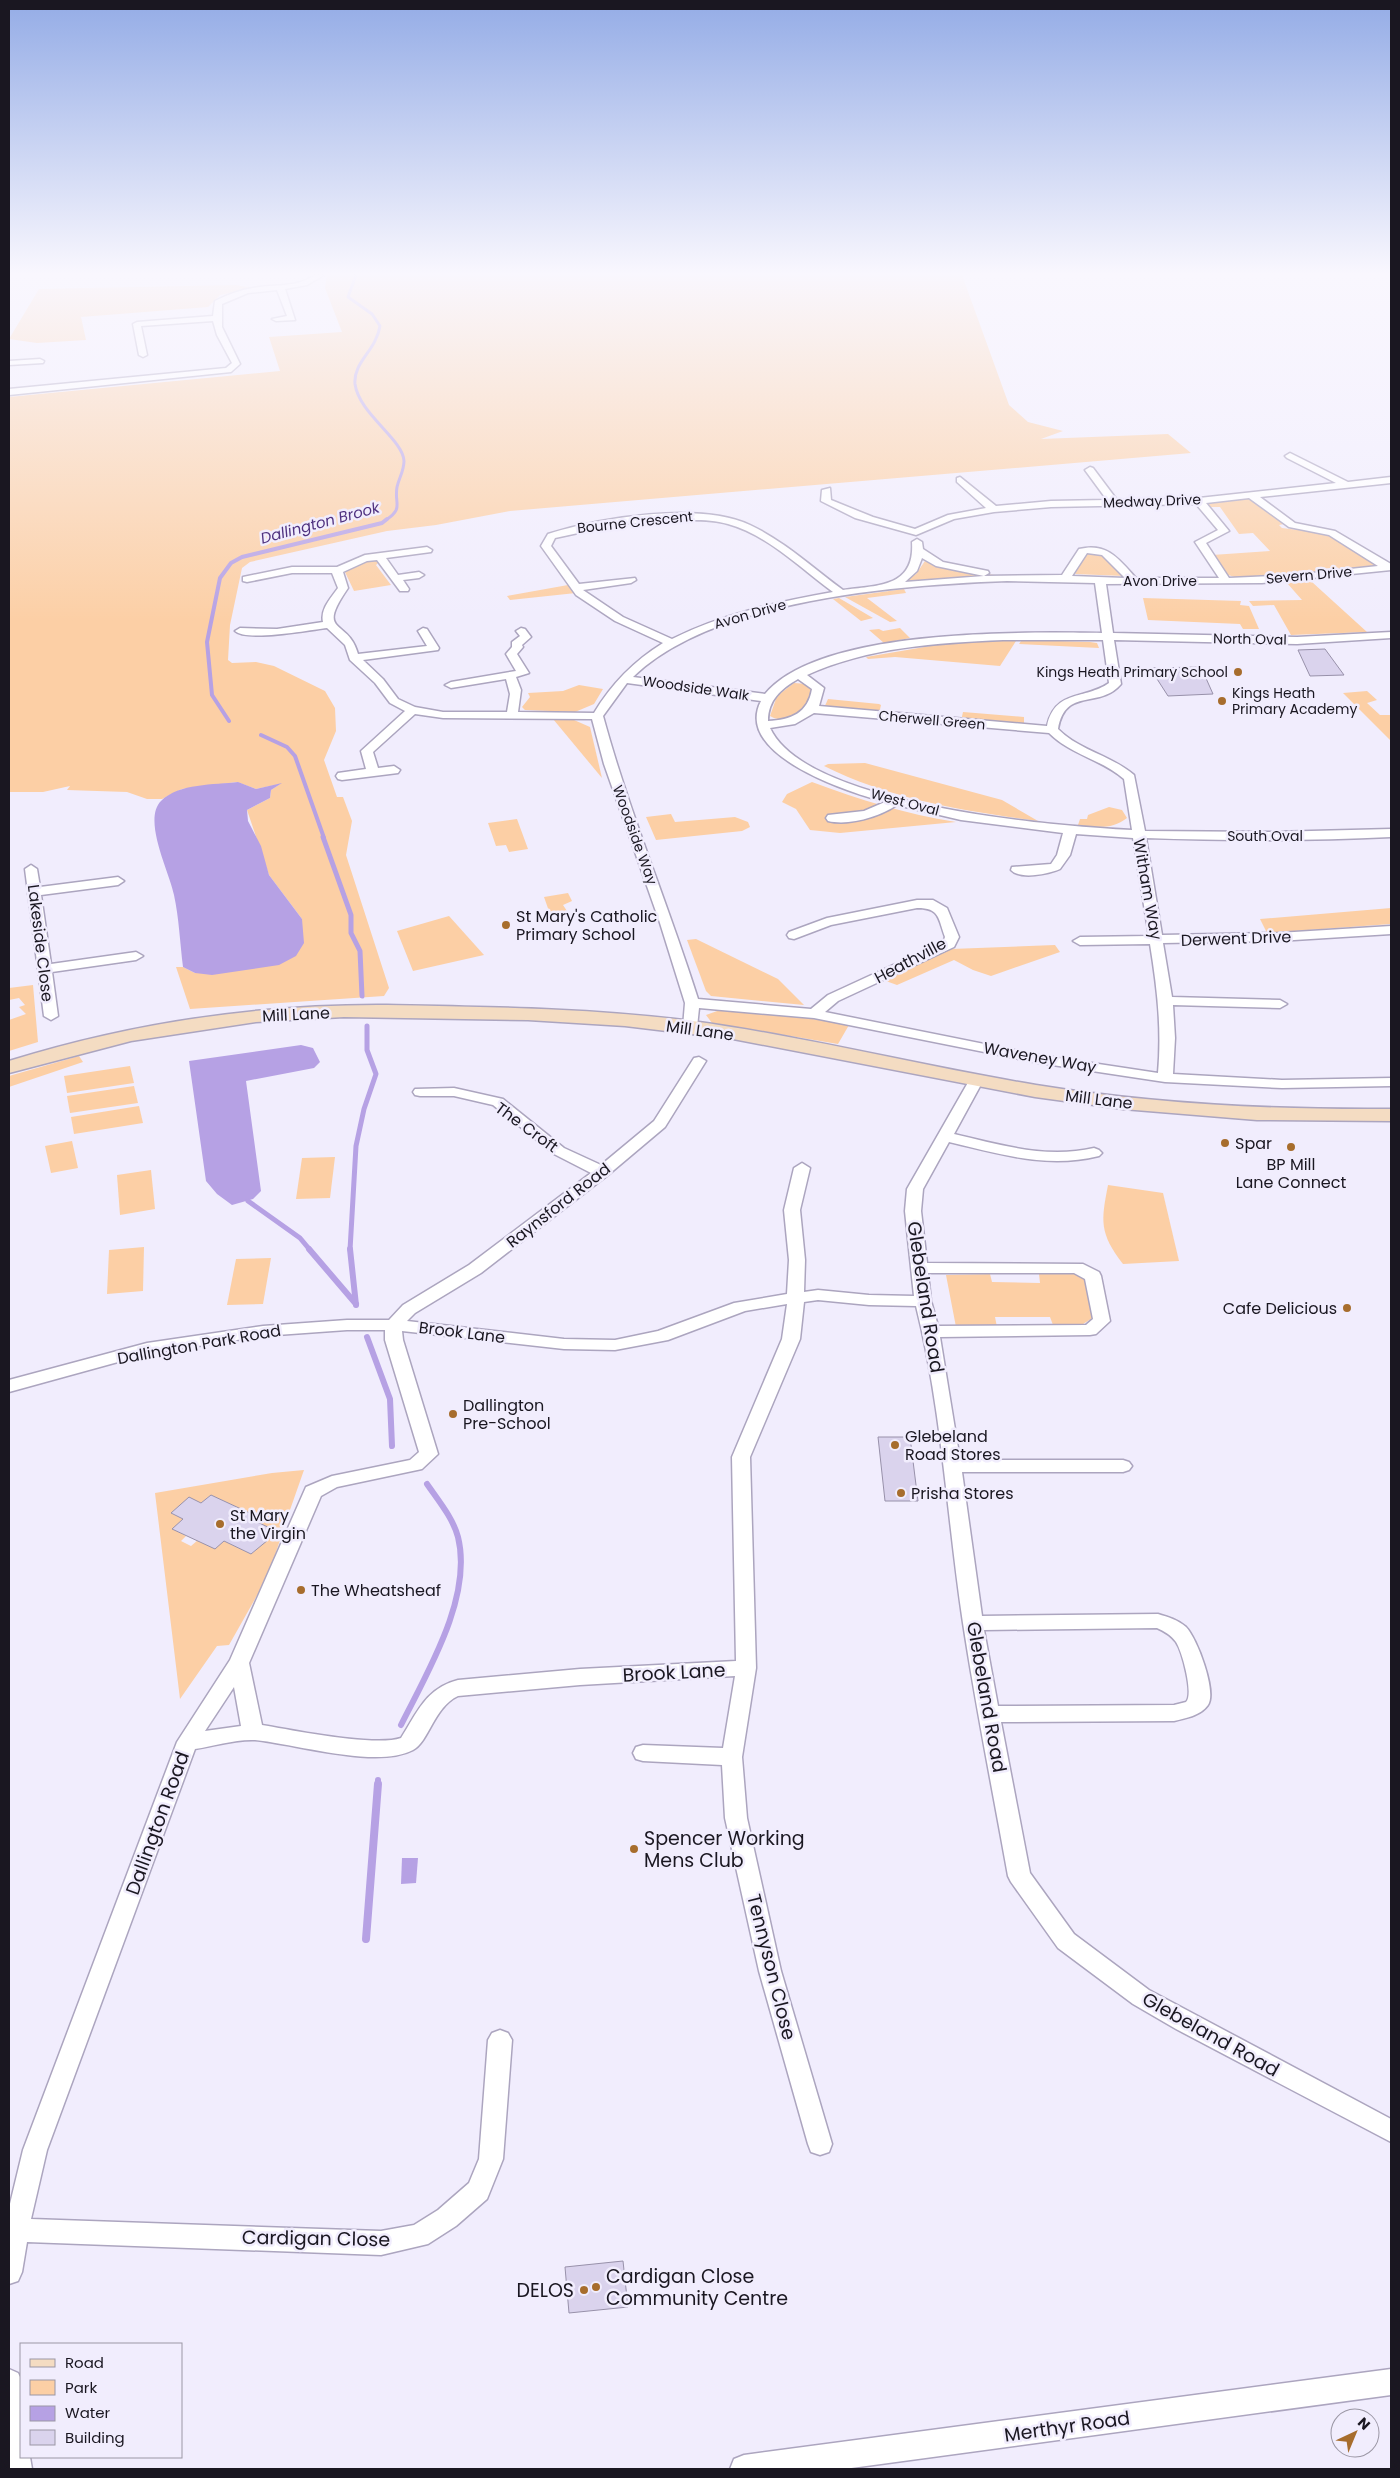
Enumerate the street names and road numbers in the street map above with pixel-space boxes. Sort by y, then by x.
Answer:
street label: Medway Drive [1103,489,1202,513]
street label: Bourne Crescent [576,506,694,538]
street label: Severn Drive [1265,561,1353,589]
street label: Avon Drive [1123,571,1197,591]
street label: Avon Drive [712,594,789,634]
street label: North Oval [1213,628,1287,650]
street label: Woodside Walk [641,671,751,705]
street label: Cherwell Green [878,705,986,735]
street label: Woodside Way [608,782,662,888]
street label: West Oval [868,783,942,821]
street label: South Oval [1227,826,1303,846]
street label: Witham Way [1127,837,1168,942]
street label: Lakeside Close [22,883,59,1003]
street label: Derwent Drive [1180,925,1292,952]
street label: Heathville [870,932,950,989]
street label: Mill Lane [262,1001,331,1028]
street label: Mill Lane [665,1014,735,1047]
street label: Waveney Way [982,1036,1098,1079]
street label: Mill Lane [1064,1084,1134,1115]
street label: The Croft [491,1097,563,1158]
street label: Raynsford Road [501,1157,615,1253]
street label: Glebeland Road [900,1219,951,1375]
street label: Brook Lane [418,1316,506,1349]
street label: Dallington Park Road [115,1319,283,1370]
street label: Glebeland Road [960,1619,1013,1775]
street label: Brook Lane [622,1656,726,1689]
street label: Dallington Road [119,1748,196,1899]
street label: Tennyson Close [740,1891,803,2043]
street label: Glebeland Road [1137,1986,1284,2083]
street label: Cardigan Close [242,2224,390,2253]
street label: Merthyr Road [1003,2404,1132,2449]

